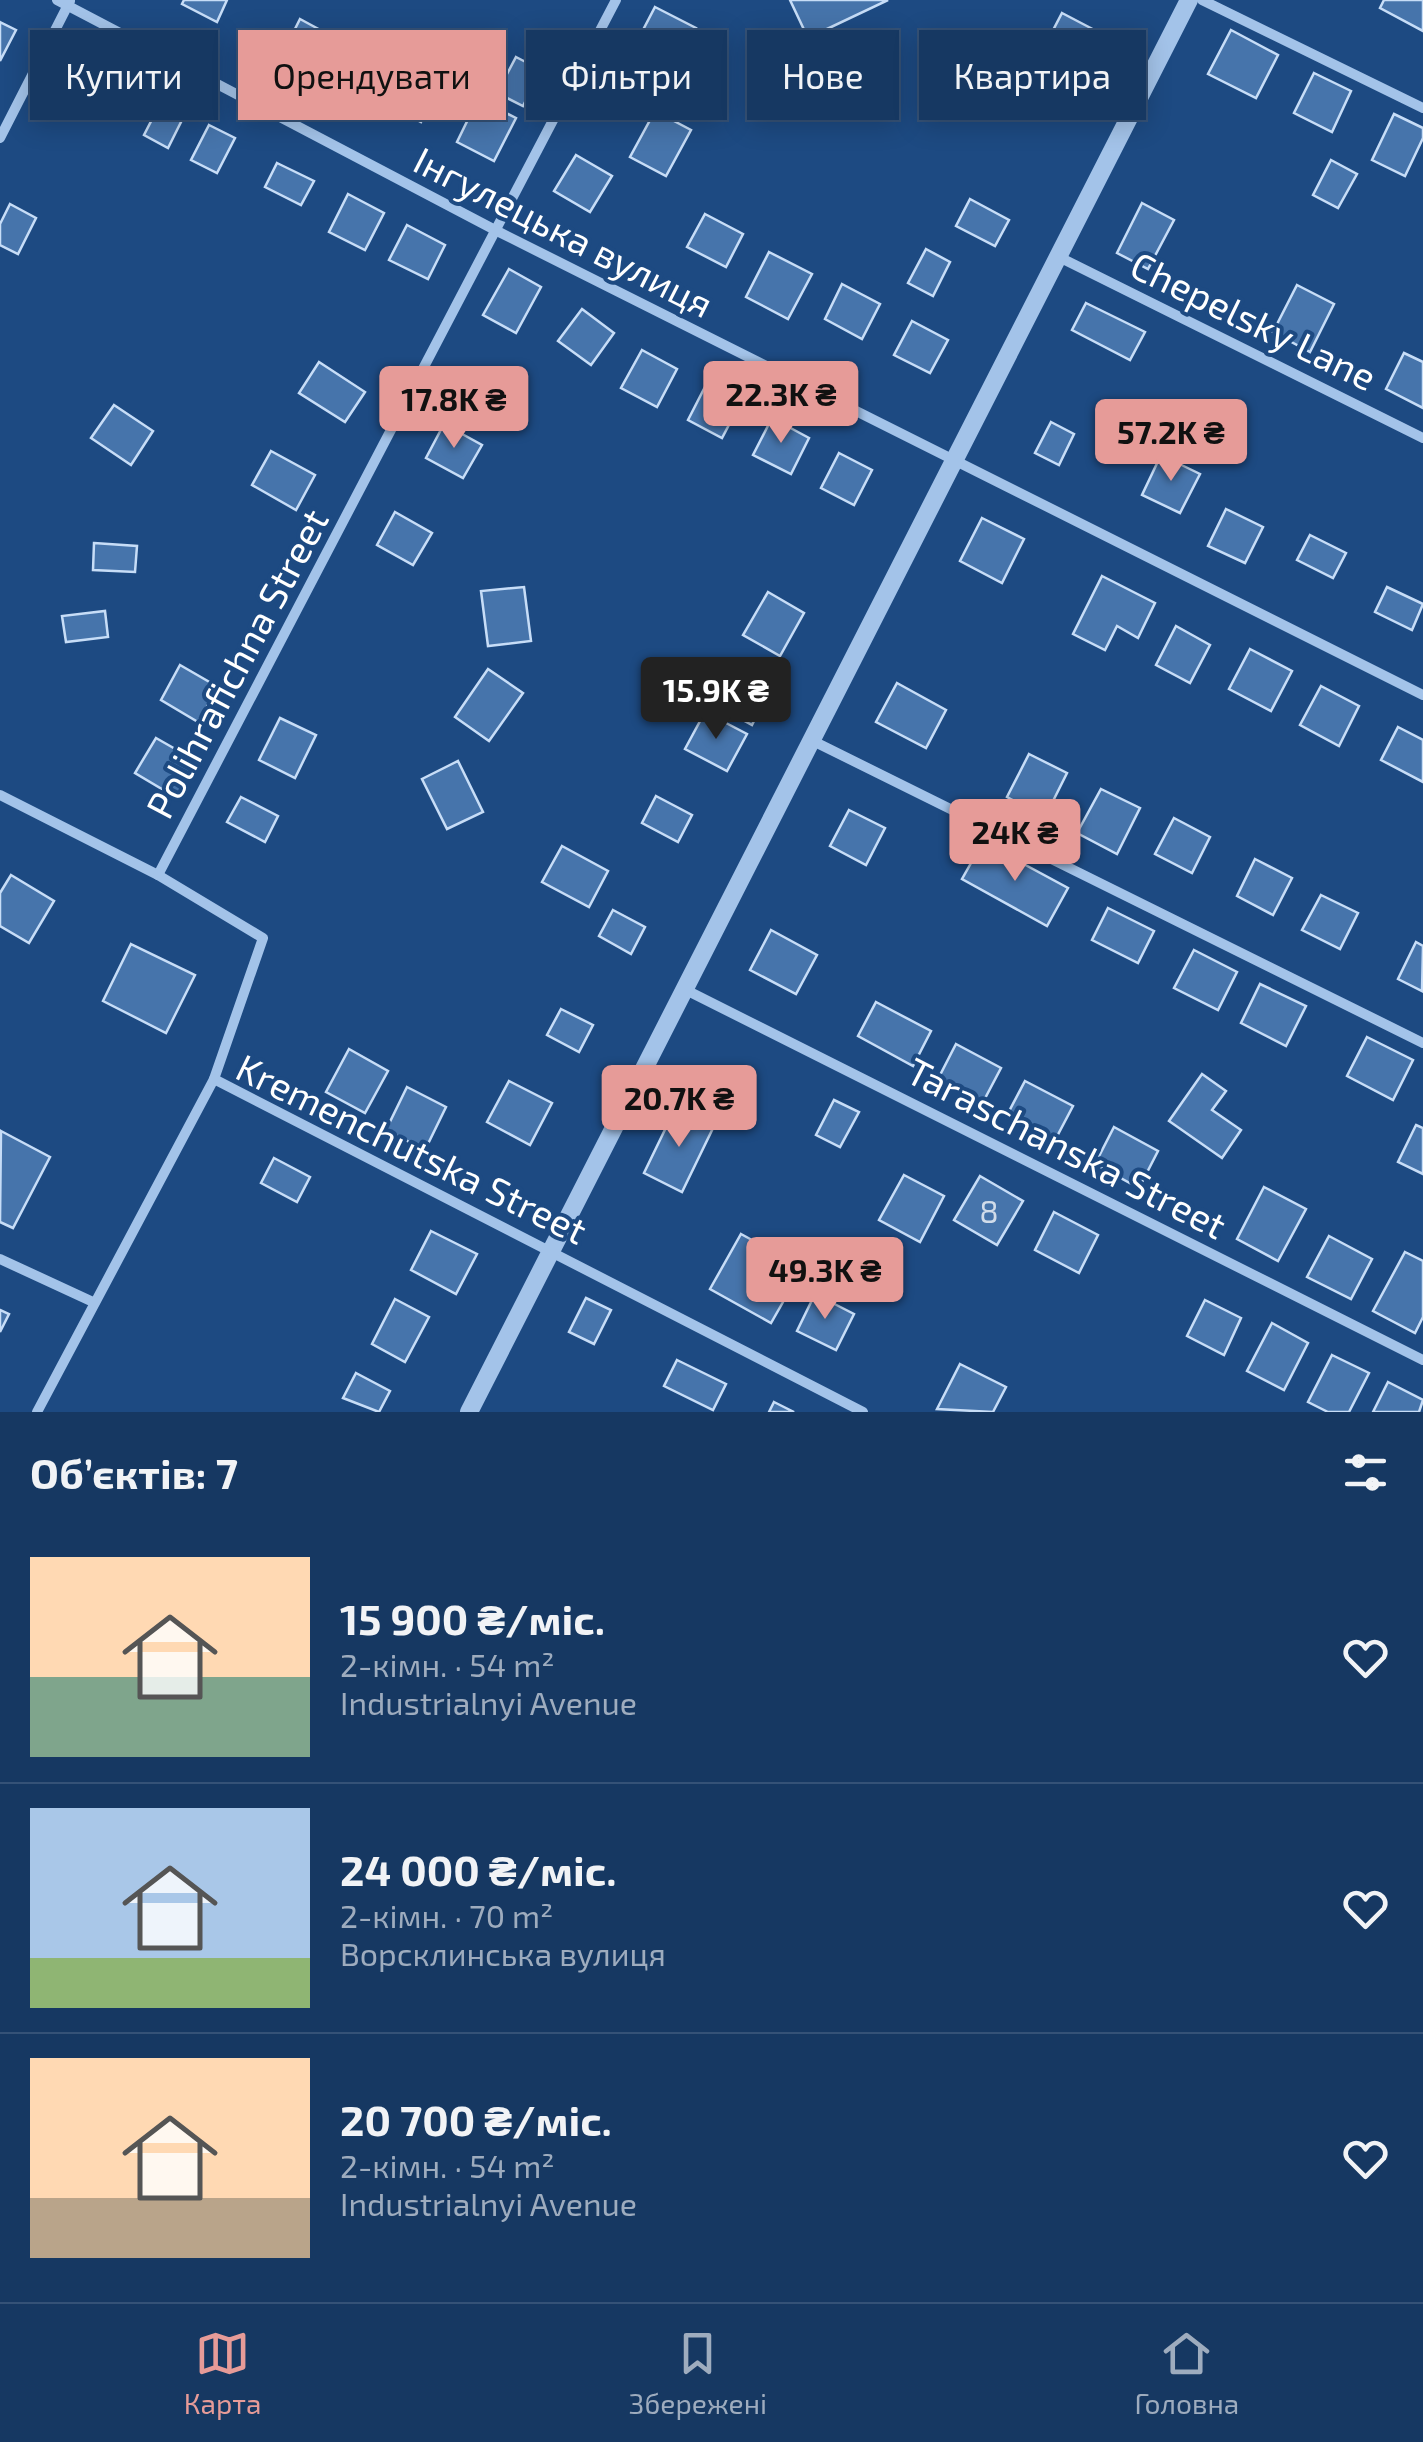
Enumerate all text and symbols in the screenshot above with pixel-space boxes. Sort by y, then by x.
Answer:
chip: Купити [30,30,218,120]
chip: Орендувати [238,30,506,120]
chip: Фільтри [526,30,727,120]
chip: Нове [747,30,899,120]
chip: Квартира [919,30,1146,120]
street label: Інгулецька вулиця [407,136,721,326]
street label: Chepelsky Lane [1124,241,1384,399]
pin: 22.3K ₴ [689,361,873,446]
pin: 17.8K ₴ [362,366,546,451]
text: 22.3K ₴ [725,374,837,412]
text: 17.8K ₴ [401,379,507,417]
pin: 57.2K ₴ [1079,399,1263,484]
text: 57.2K ₴ [1117,412,1225,450]
street label: Polihrafichna Street [135,501,337,825]
pin: 15.9K ₴ [624,657,808,742]
text: 15.9K ₴ [663,670,769,708]
pin: 24K ₴ [945,799,1085,884]
text: 24K ₴ [971,812,1059,850]
street label: Kremenchutska Street [229,1043,595,1253]
street label: Taraschanska Street [900,1047,1234,1247]
pin: 20.7K ₴ [587,1065,771,1150]
text: 20.7K ₴ [624,1078,734,1116]
house number: 8 [979,1191,999,1229]
pin: 49.3K ₴ [733,1237,917,1322]
text: 49.3K ₴ [768,1250,882,1288]
icon: filters [1338,1445,1393,1500]
text: Об’єктів: 7 [30,1447,238,1497]
text: 15 900 ₴/міс. [340,1593,605,1643]
icon: home [110,1597,230,1717]
icon: heart [1338,1630,1393,1685]
text: 2-кімн. · 54 m² [340,1645,555,1683]
text: Industrialnyi Avenue [340,1683,637,1721]
text: 24 000 ₴/міс. [340,1844,616,1894]
icon: home [110,1848,230,1968]
icon: heart [1338,1881,1393,1936]
text: 2-кімн. · 70 m² [340,1896,553,1934]
text: Ворсклинська вулиця [340,1934,666,1972]
text: 20 700 ₴/міс. [340,2094,612,2144]
icon: home [110,2098,230,2218]
icon: heart [1338,2131,1393,2186]
text: 2-кімн. · 54 m² [340,2146,555,2184]
text: Industrialnyi Avenue [340,2184,637,2222]
tab: Карта [184,2326,261,2420]
tab: Збережені [629,2326,767,2420]
tab: Головна [1134,2326,1239,2420]

